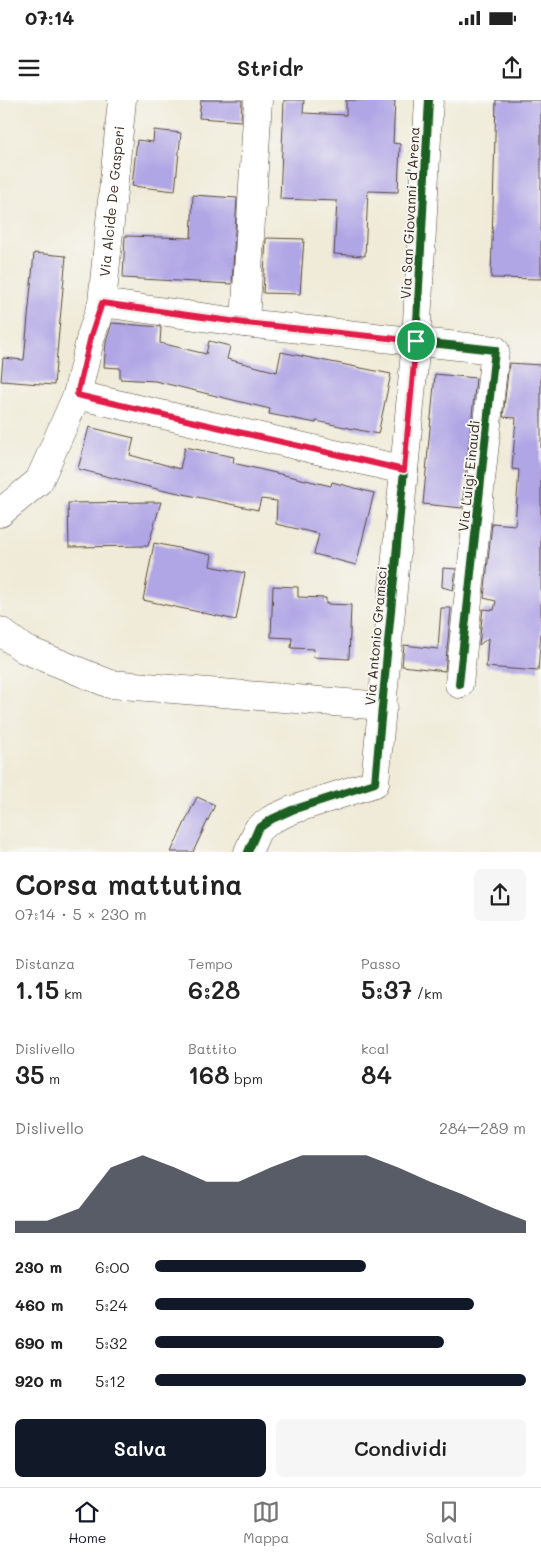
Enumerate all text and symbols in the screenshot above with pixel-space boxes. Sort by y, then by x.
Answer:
text: 07:14 [25,5,74,30]
text: Stridr [237,53,304,82]
icon: menu [15,54,43,82]
icon: share [498,54,526,82]
street label: Via Alcide De Gasperi [95,125,128,278]
street label: Via San Giovanni d'Arena [395,126,424,300]
pin [395,320,437,362]
icon: arrive [402,327,430,355]
street label: Via Luigi Einaudi [453,419,484,533]
street label: Via Antonio Gramsci [360,565,391,706]
text: Corsa mattutina [15,866,243,902]
button: share [474,869,526,921]
text: 07:14 · 5 × 230 m [15,903,147,924]
text: Distanza [15,954,75,973]
text: Tempo [188,954,233,973]
text: Passo [361,954,400,973]
text: 1.15 [15,973,59,1005]
text: 6:28 [188,973,240,1005]
text: 5:37 [361,973,412,1005]
text: km [59,984,82,1003]
text: /km [412,984,443,1003]
text: Dislivello [15,1039,75,1058]
text: Battito [188,1039,236,1058]
text: kcal [361,1039,389,1058]
text: 35 [15,1058,44,1090]
text: 168 [188,1058,230,1090]
text: 84 [361,1058,392,1090]
text: m [44,1069,60,1088]
text: bpm [230,1069,263,1088]
text: Dislivello [15,1117,83,1138]
text: 284–289 m [439,1117,526,1138]
text: 230 m [15,1256,62,1277]
text: 6:00 [95,1256,129,1277]
text: 460 m [15,1294,64,1315]
text: 5:24 [95,1294,128,1315]
text: 690 m [15,1332,63,1353]
text: 5:32 [95,1332,128,1353]
text: 920 m [15,1370,62,1391]
text: 5:12 [95,1370,125,1391]
button: Salva [15,1419,266,1477]
button: Condividi [276,1419,526,1477]
tab: Home [68,1498,106,1547]
tab: Mappa [243,1498,289,1547]
tab: Salvati [426,1498,473,1547]

